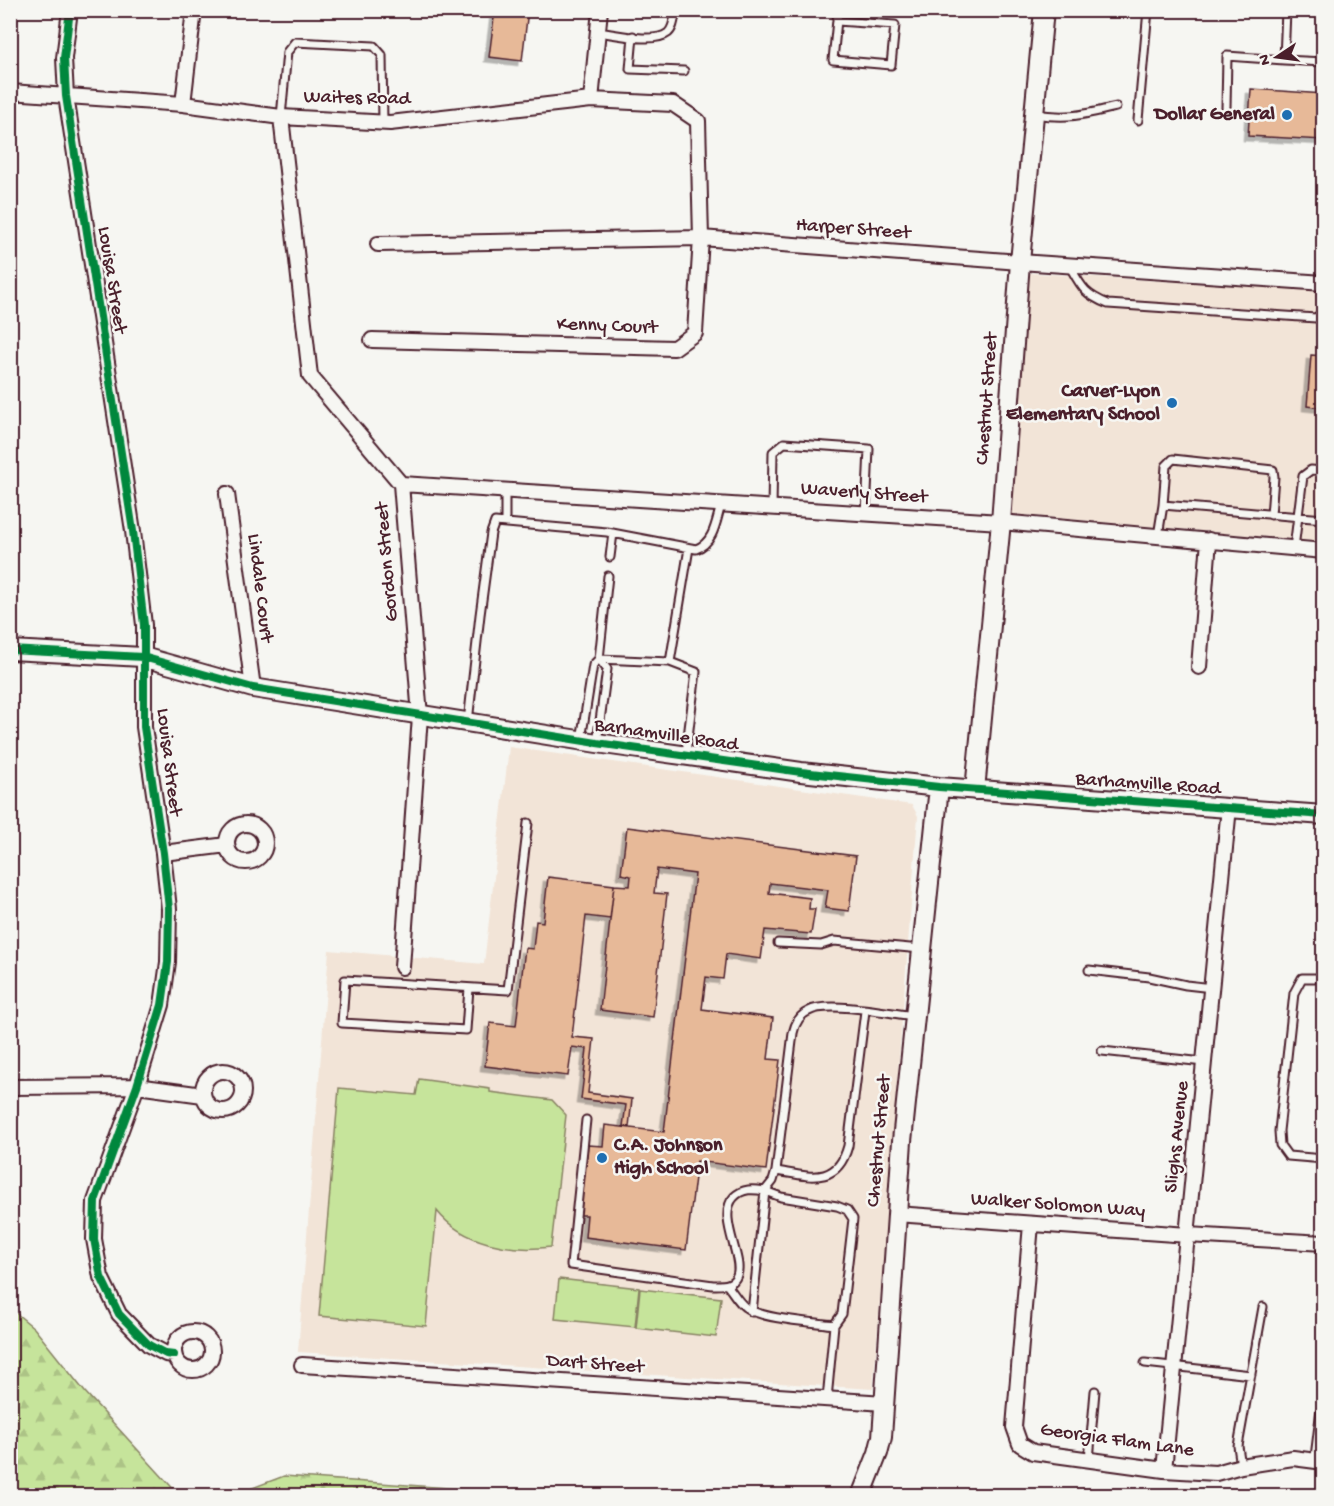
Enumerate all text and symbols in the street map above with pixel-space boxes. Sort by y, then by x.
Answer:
north arrow [1247,27,1307,87]
text: N [1255,52,1276,67]
street label: Waites Road [303,87,413,111]
place label: Dollar General [1153,104,1276,127]
marker: Dollar General [1280,108,1294,122]
street label: Harper Street [795,215,913,246]
street label: Louisa Street [91,225,131,337]
street label: Kenny Court [556,314,660,340]
street label: Chestnut Street [972,330,1004,466]
place label: Carver-Lyon Elementary School [1006,381,1161,427]
marker: Carver-Lyon Elementary School [1165,396,1179,410]
street label: Waverly Street [800,478,930,510]
street label: Gordon Street [371,500,405,623]
street label: Lindale Court [241,532,277,645]
street label: Louisa Street [150,707,186,819]
street label: Barhamville Road [592,714,742,758]
street label: Barhamville Road [1074,768,1223,802]
street label: Chestnut Street [863,1072,897,1208]
street label: Slighs Avenue [1161,1079,1195,1194]
place label: C.A. Johnson High School [613,1135,723,1181]
marker: C.A. Johnson High School [595,1151,609,1165]
street label: Walker Solomon Way [970,1188,1146,1224]
street label: Dart Street [544,1350,646,1380]
street label: Georgia Flam Lane [1039,1419,1196,1463]

